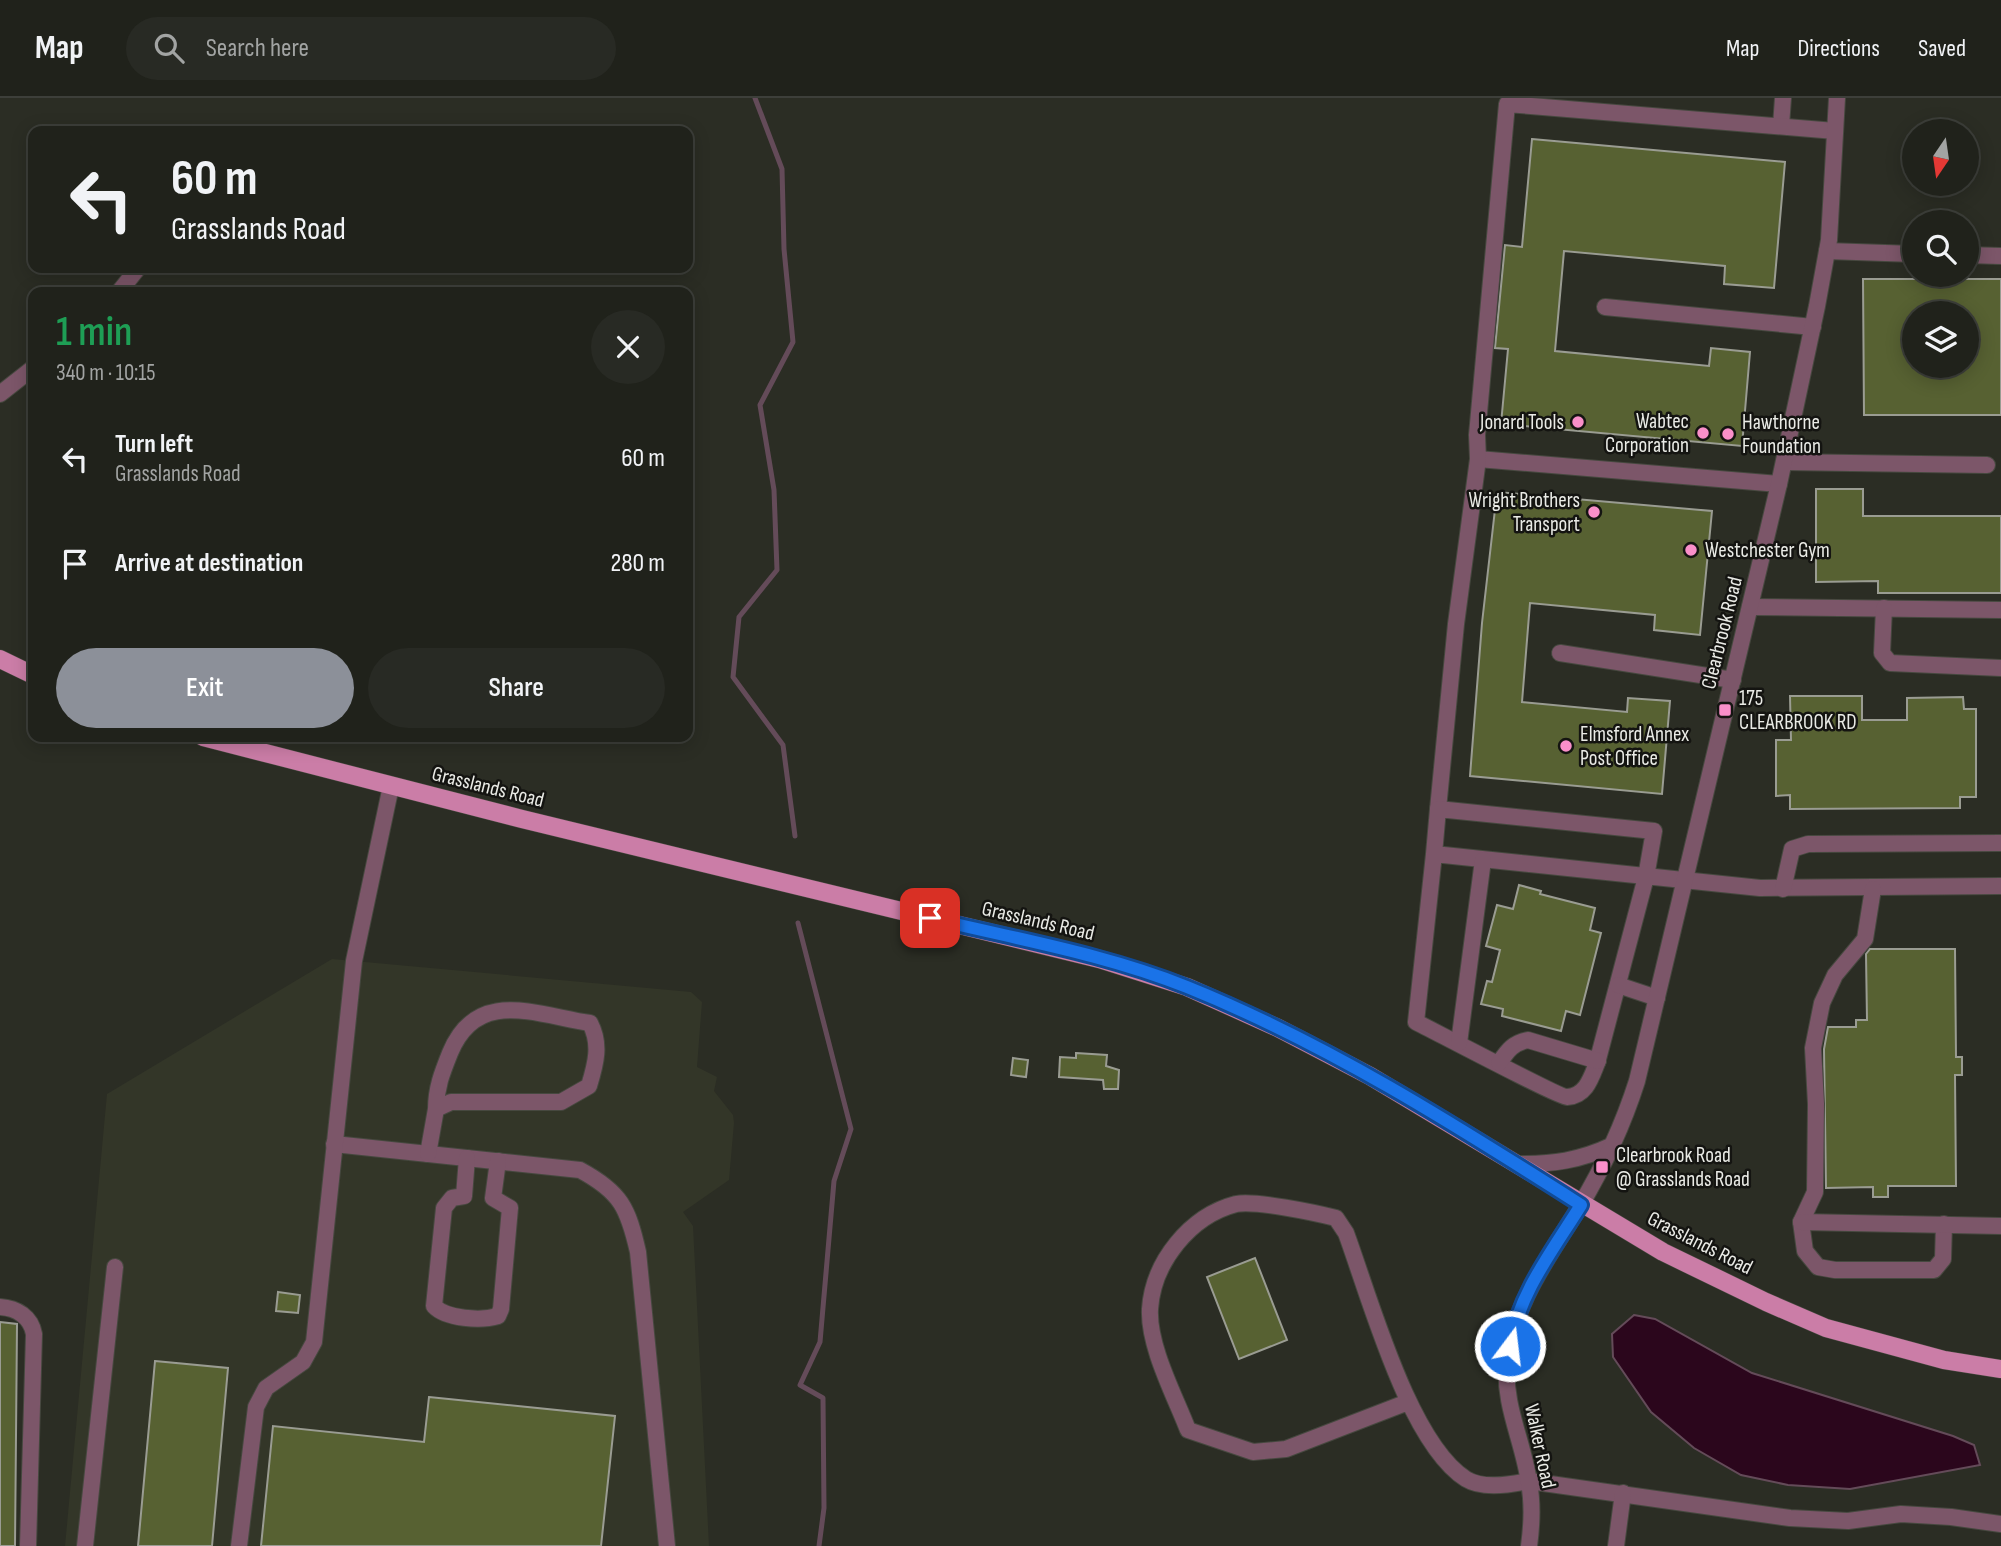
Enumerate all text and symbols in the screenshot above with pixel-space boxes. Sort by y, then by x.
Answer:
search box [126,17,616,80]
text: Map [35,28,84,68]
icon: search [150,29,188,67]
text: Search here [206,33,309,64]
text: Map [1726,34,1759,63]
text: Directions [1797,34,1880,63]
text: Saved [1918,34,1966,63]
north arrow [1902,119,1979,196]
map controls [1902,119,1979,378]
text: 60 m [171,150,258,209]
icon: left [56,154,147,245]
text: Grasslands Road [171,210,346,249]
button: search [1902,210,1979,287]
button: layers [1902,301,1979,378]
text: 1 min [56,307,132,358]
button: close [591,310,665,384]
text: 340 m · 10:15 [56,359,156,387]
place label: Wabtec Corporation [1605,409,1689,458]
place label: Jonard Tools [1479,410,1564,435]
place label: Hawthorne Foundation [1742,410,1821,459]
marker: Jonard Tools [1570,414,1586,430]
marker: Wabtec Corporation [1695,425,1711,441]
marker: Hawthorne Foundation [1720,426,1736,442]
text: Turn left [115,429,193,460]
icon: left [56,440,94,478]
text: 60 m [621,443,665,474]
text: Grasslands Road [115,460,241,488]
place label: Wright Brothers Transport [1469,488,1580,537]
marker: Wright Brothers Transport [1586,504,1602,520]
place label: Westchester Gym [1705,538,1830,563]
marker: Westchester Gym [1683,542,1699,558]
icon: arrive [56,545,94,583]
text: Arrive at destination [115,548,303,579]
text: 280 m [610,548,665,579]
street label: Clearbrook Road [1696,574,1748,692]
button: Exit [56,648,354,728]
button: Share [368,648,665,728]
place label: 175 CLEARBROOK RD [1739,686,1857,735]
marker: 175 CLEARBROOK RD [1717,702,1733,718]
place label: Elmsford Annex Post Office [1580,722,1689,771]
marker: Elmsford Annex Post Office [1558,738,1574,754]
street label: Grasslands Road [429,761,547,813]
pin [900,888,960,948]
street label: Grasslands Road [979,896,1097,946]
icon: arrive [911,899,949,937]
place label: Clearbrook Road @ Grasslands Road [1616,1143,1750,1192]
marker: Clearbrook Road @ Grasslands Road [1594,1159,1610,1175]
street label: Grasslands Road [1643,1206,1757,1280]
position arrow [1473,1309,1547,1383]
street label: Walker Road [1519,1402,1561,1490]

